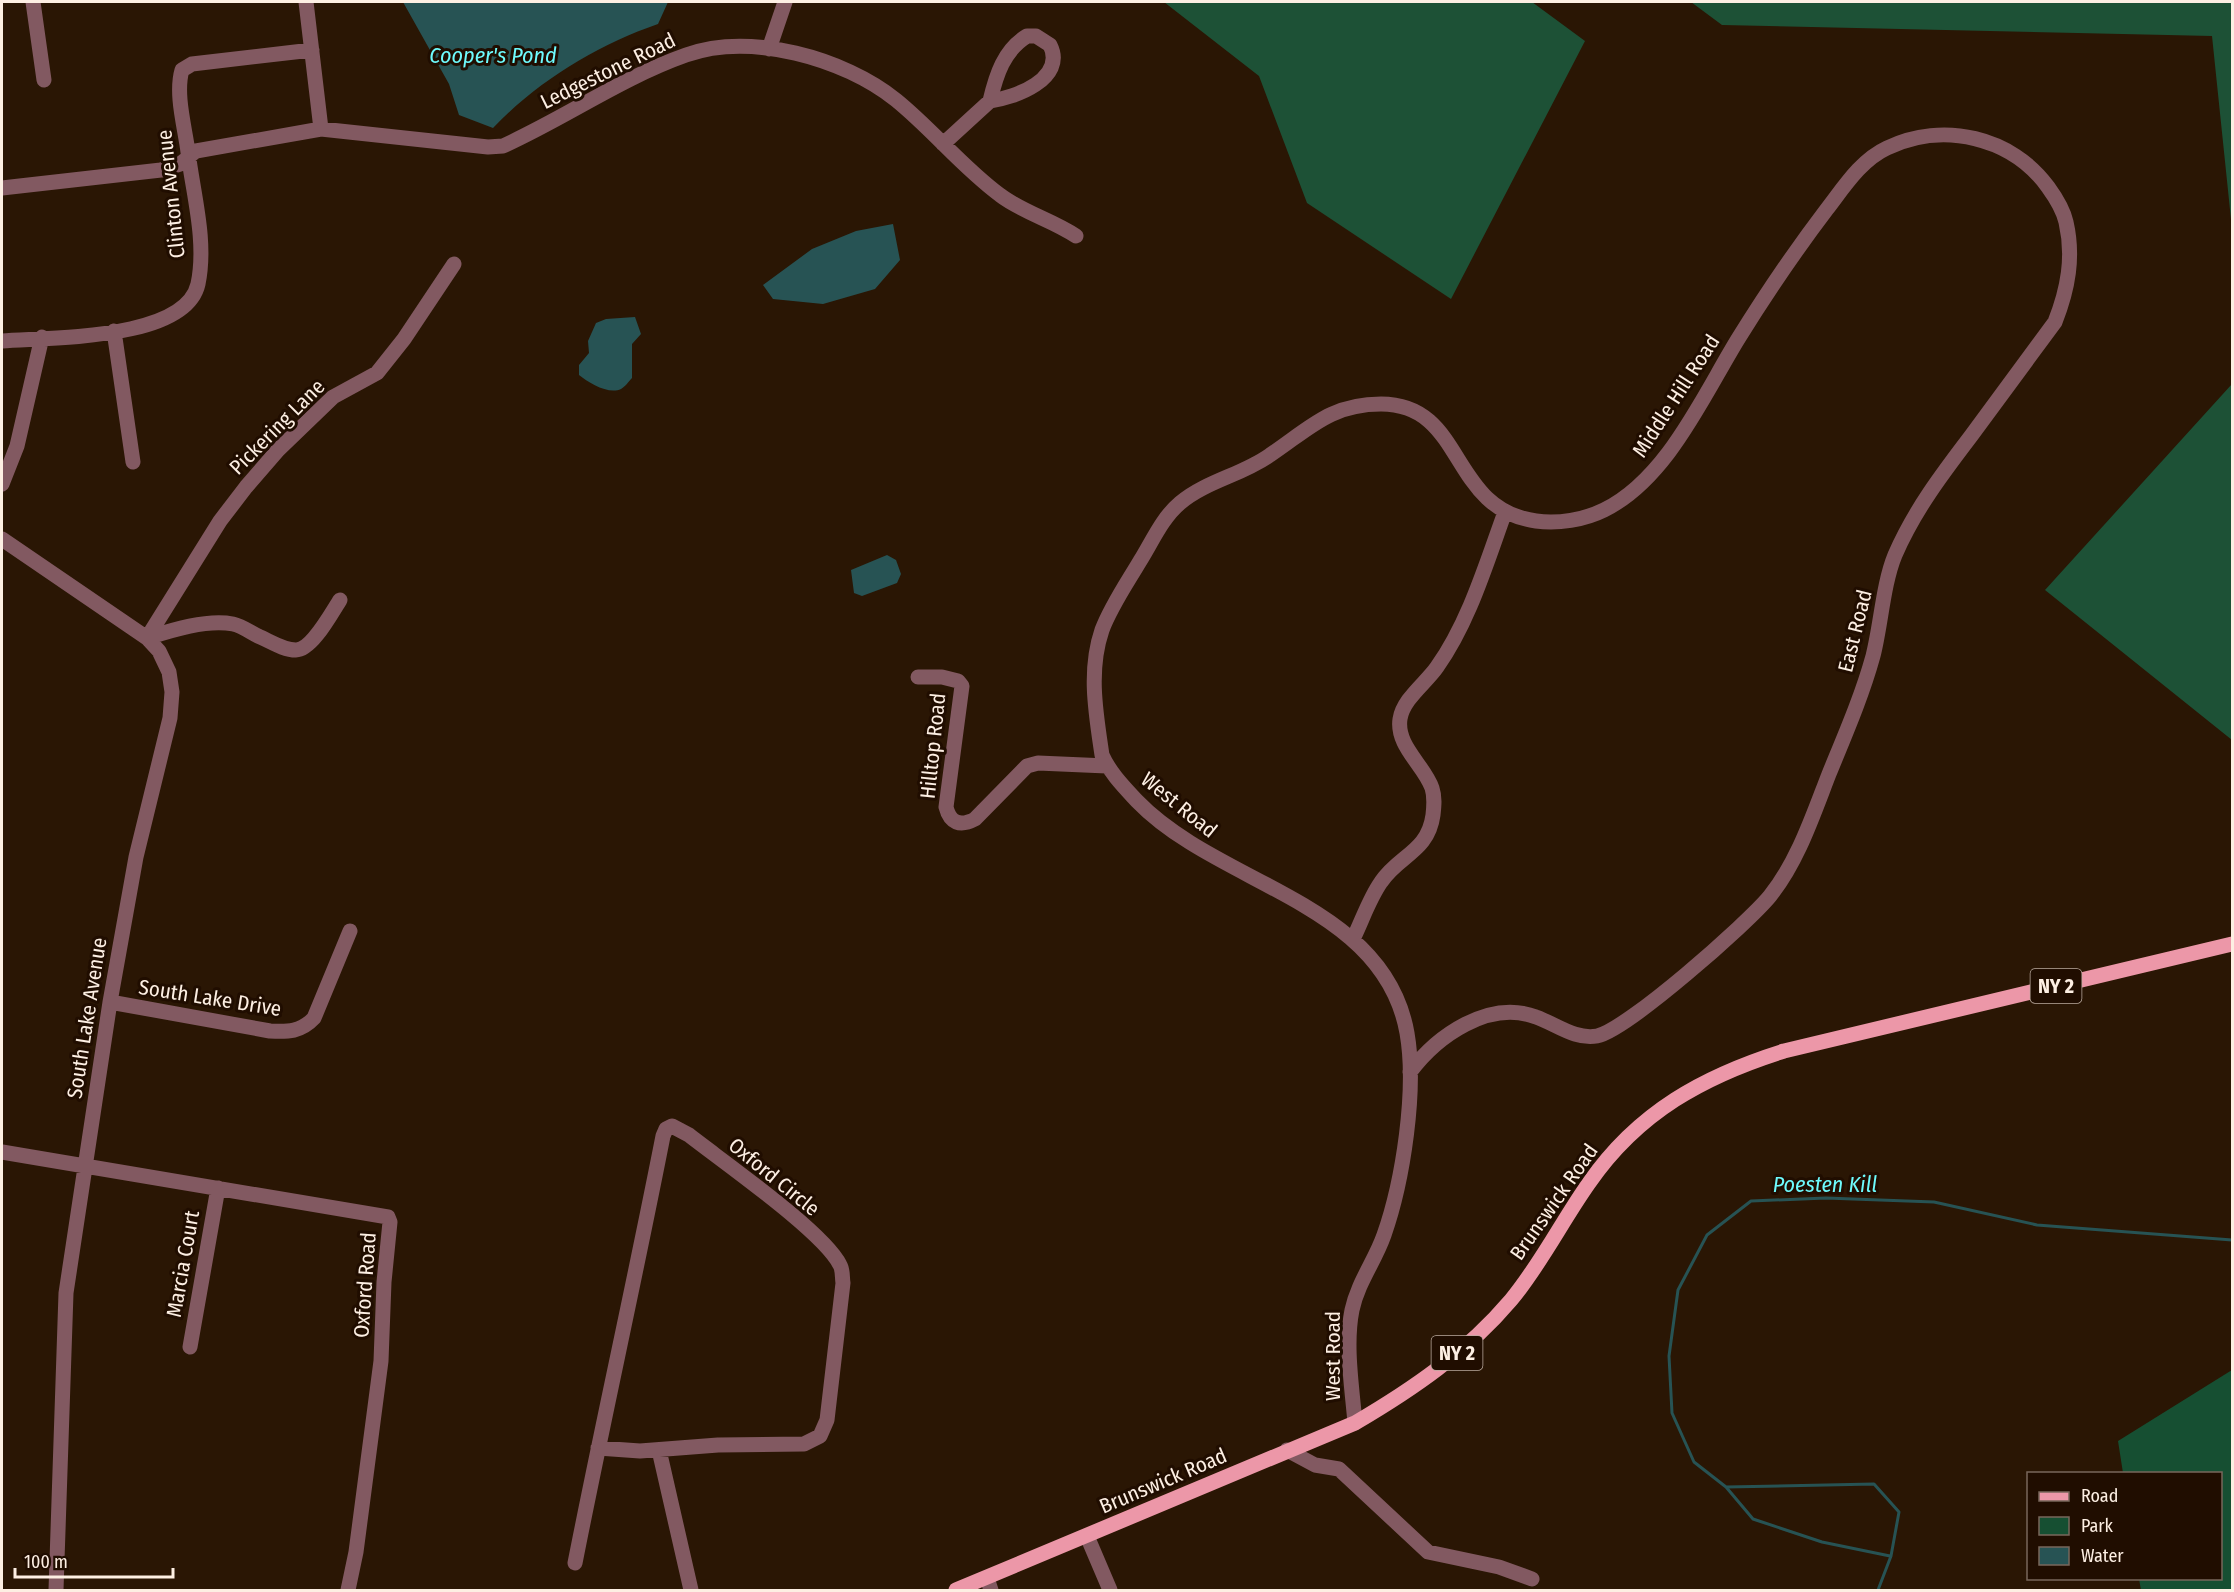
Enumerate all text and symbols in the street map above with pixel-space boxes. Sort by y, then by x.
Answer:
street label: Ledgestone Road [536,27,680,115]
water label: Cooper's Pond [429,42,557,69]
street label: Clinton Avenue [151,128,191,260]
street label: Middle Hill Road [1627,330,1725,462]
street label: Pickering Lane [224,374,330,480]
street label: East Road [1832,587,1878,675]
street label: Hilltop Road [915,692,951,800]
street label: West Road [1136,767,1222,843]
street label: South Lake Avenue [61,936,113,1100]
road number: NY 2 [2030,969,2082,1003]
street label: South Lake Drive [137,974,283,1022]
street label: Oxford Circle [723,1132,825,1222]
street label: Brunswick Road [1504,1139,1604,1265]
water label: Poesten Kill [1773,1171,1877,1198]
street label: Marcia Court [161,1208,205,1319]
street label: Oxford Road [348,1231,382,1339]
street label: West Road [1320,1311,1346,1401]
road number: NY 2 [1432,1336,1482,1370]
street label: Brunswick Road [1095,1442,1231,1520]
legend [2027,1472,2222,1580]
text: Road [2081,1485,2118,1507]
text: Park [2081,1515,2114,1537]
scale bar [15,1541,172,1579]
text: Water [2081,1545,2124,1567]
text: 100 m [24,1551,68,1573]

